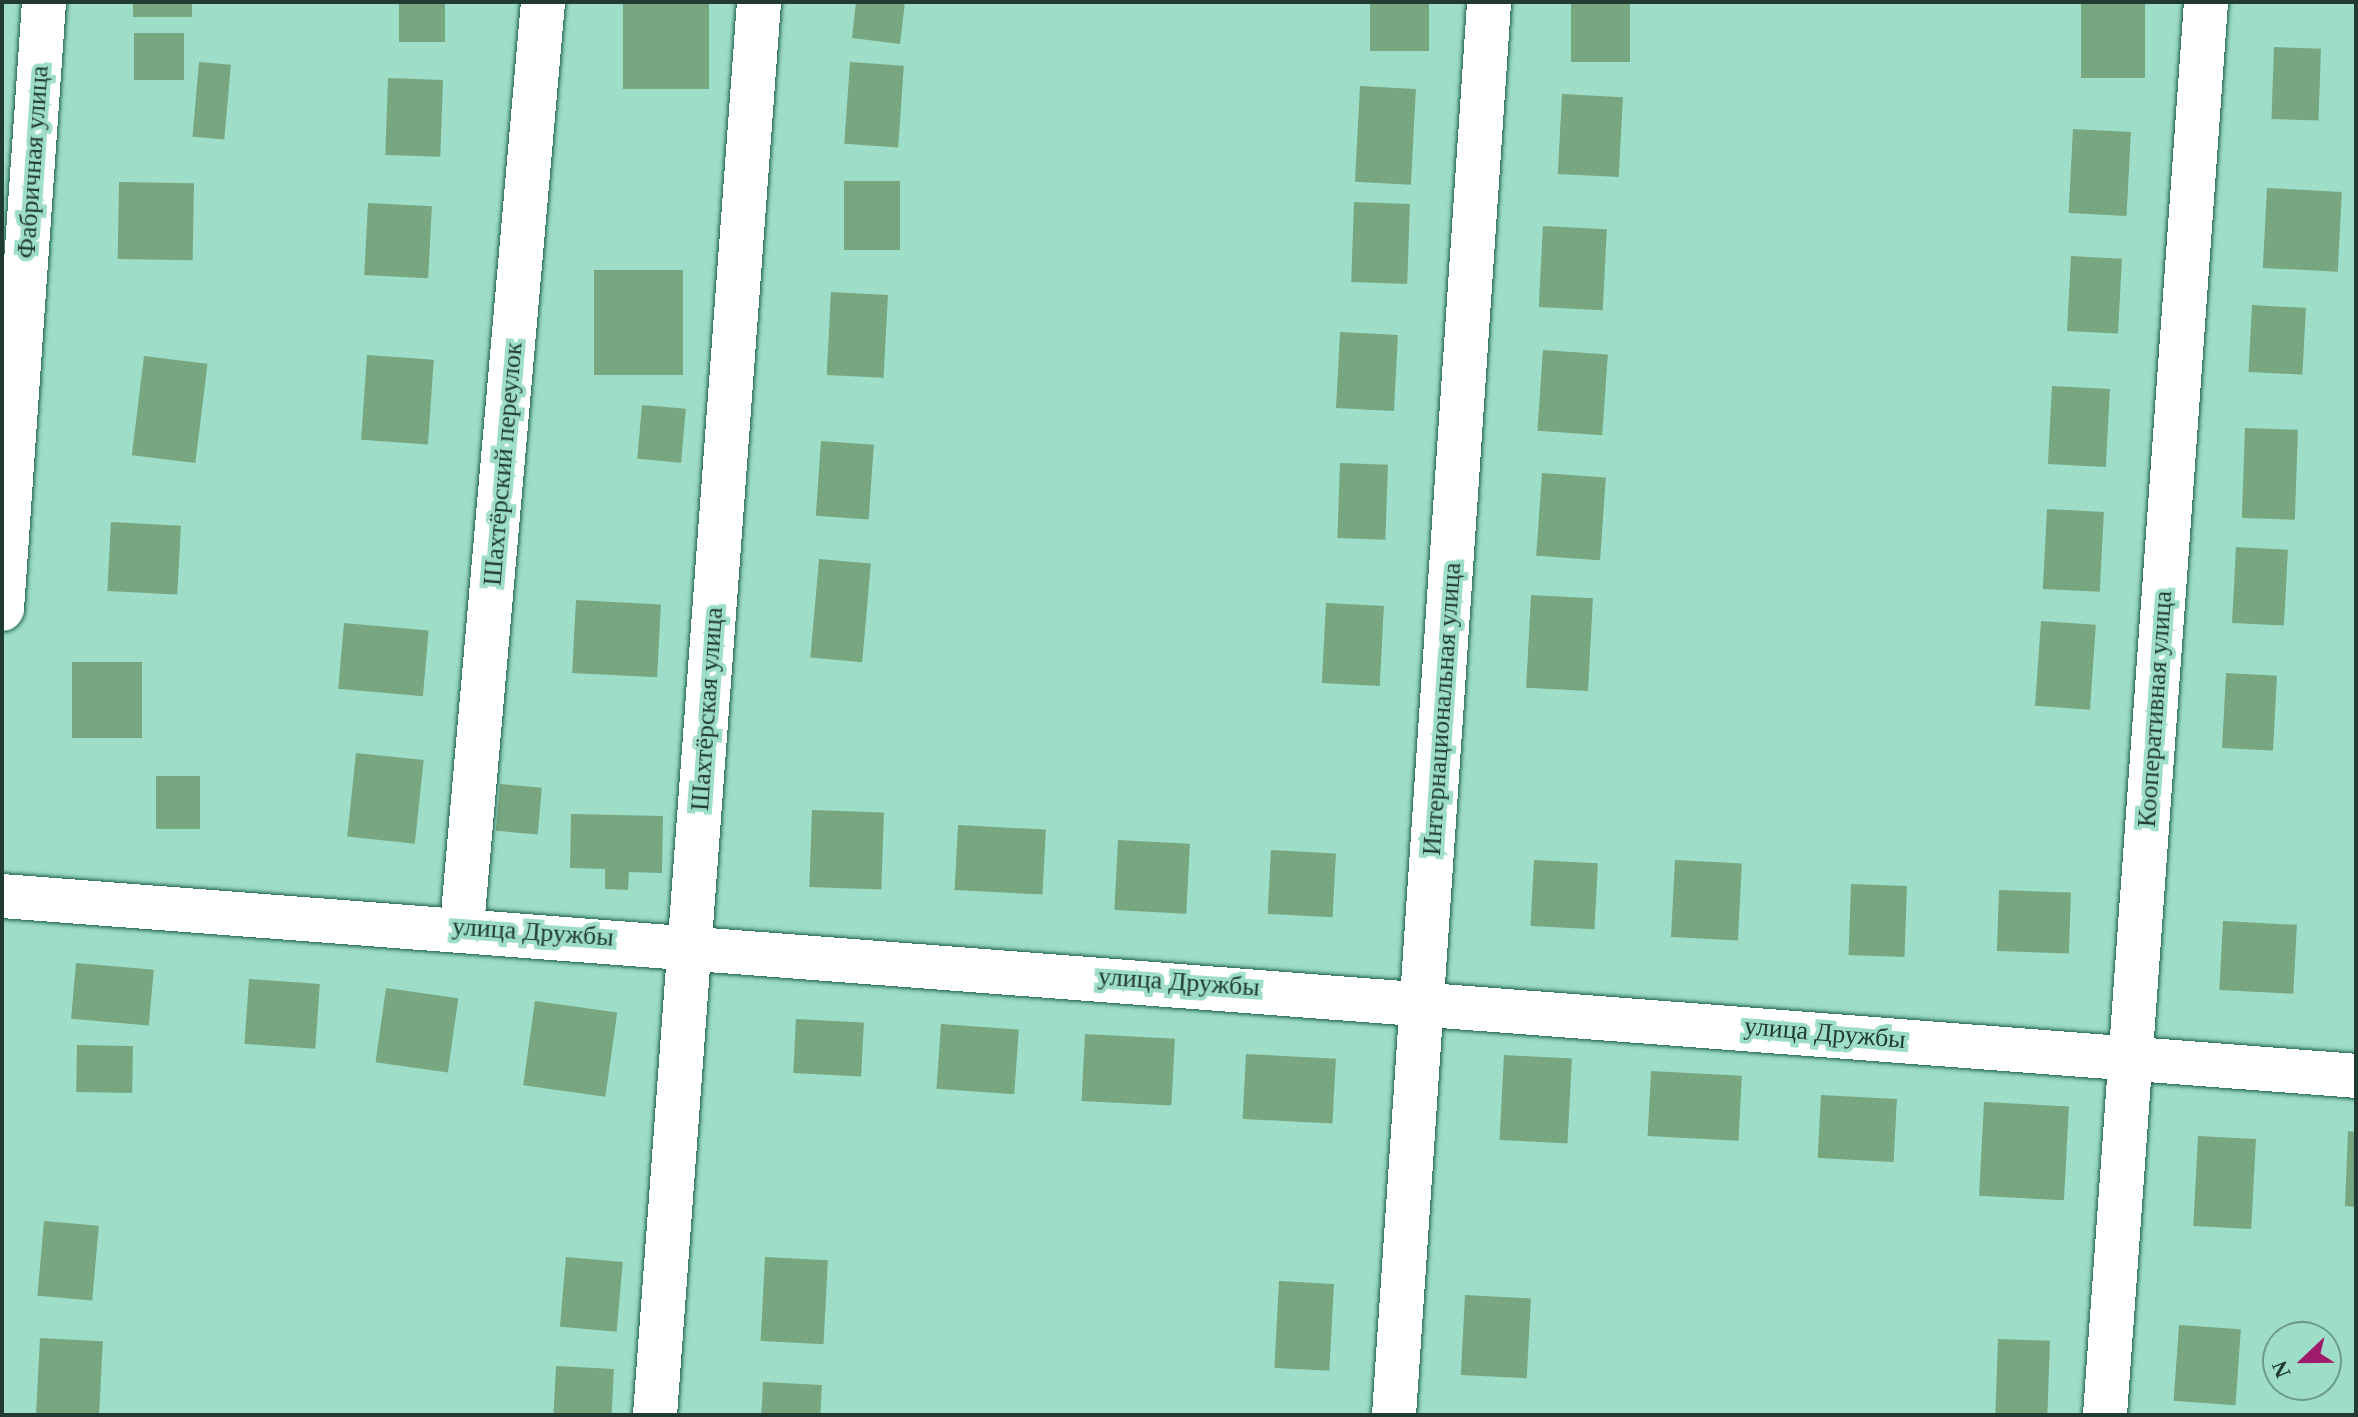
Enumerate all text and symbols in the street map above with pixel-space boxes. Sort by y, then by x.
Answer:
street label: Фабричная улица [11,64,55,260]
street label: Шахтёрский переулок [477,341,529,587]
street label: Интернациональная улица [1416,562,1468,856]
street label: Кооперативная улица [2131,590,2179,828]
street label: Шахтёрская улица [684,606,730,812]
street label: улица Дружбы [451,911,615,953]
street label: улица Дружбы [1097,961,1261,1003]
street label: улица Дружбы [1743,1010,1907,1056]
north arrow [2262,1321,2342,1401]
text: N [2267,1357,2296,1381]

